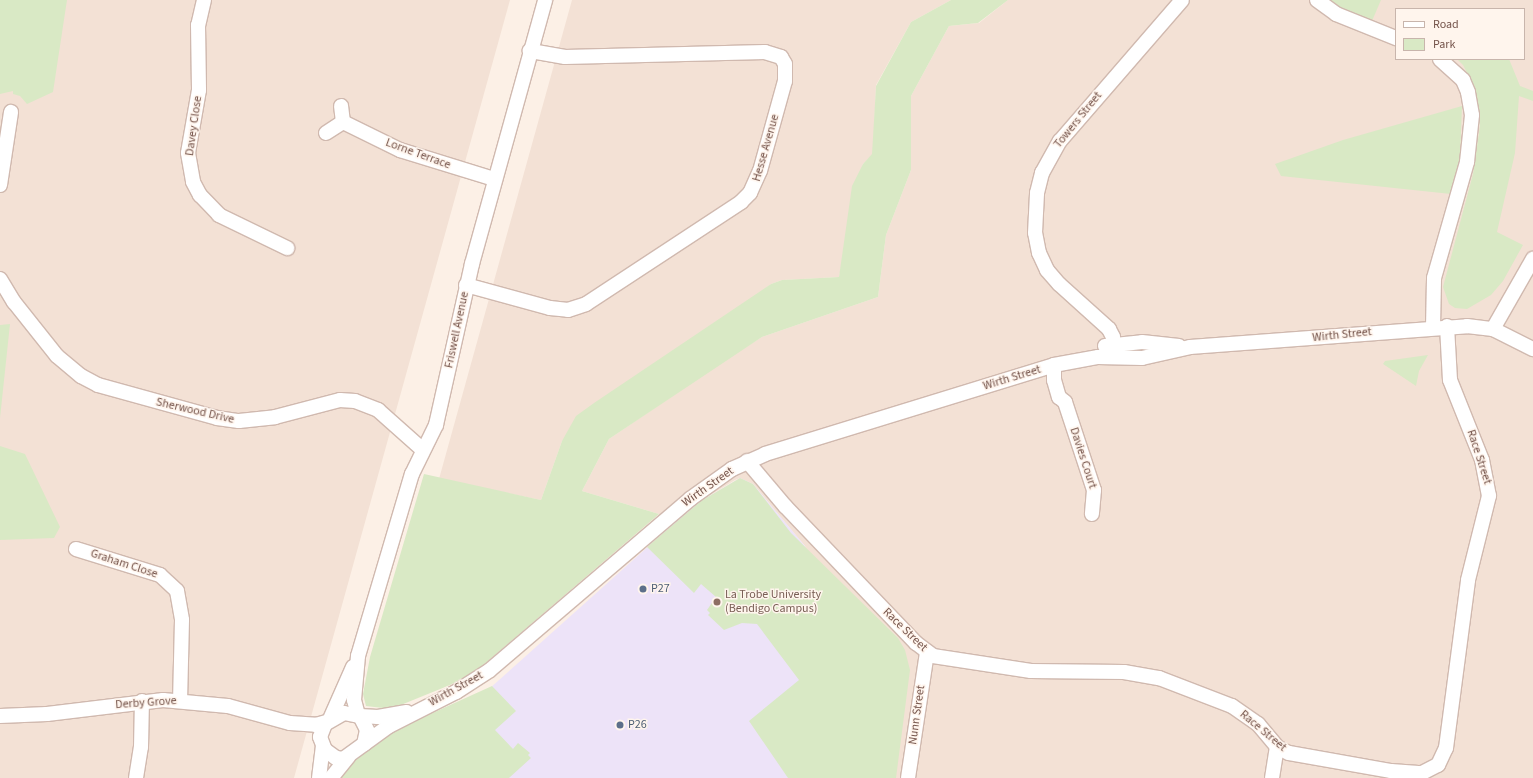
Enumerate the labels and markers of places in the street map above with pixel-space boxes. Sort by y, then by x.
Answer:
place label: P27 [651,582,670,596]
marker: P27 [638,584,648,594]
place label: La Trobe University (Bendigo Campus) [725,588,821,616]
marker: La Trobe University (Bendigo Campus) [712,597,722,607]
place label: P26 [628,718,647,732]
marker: P26 [615,720,625,730]

